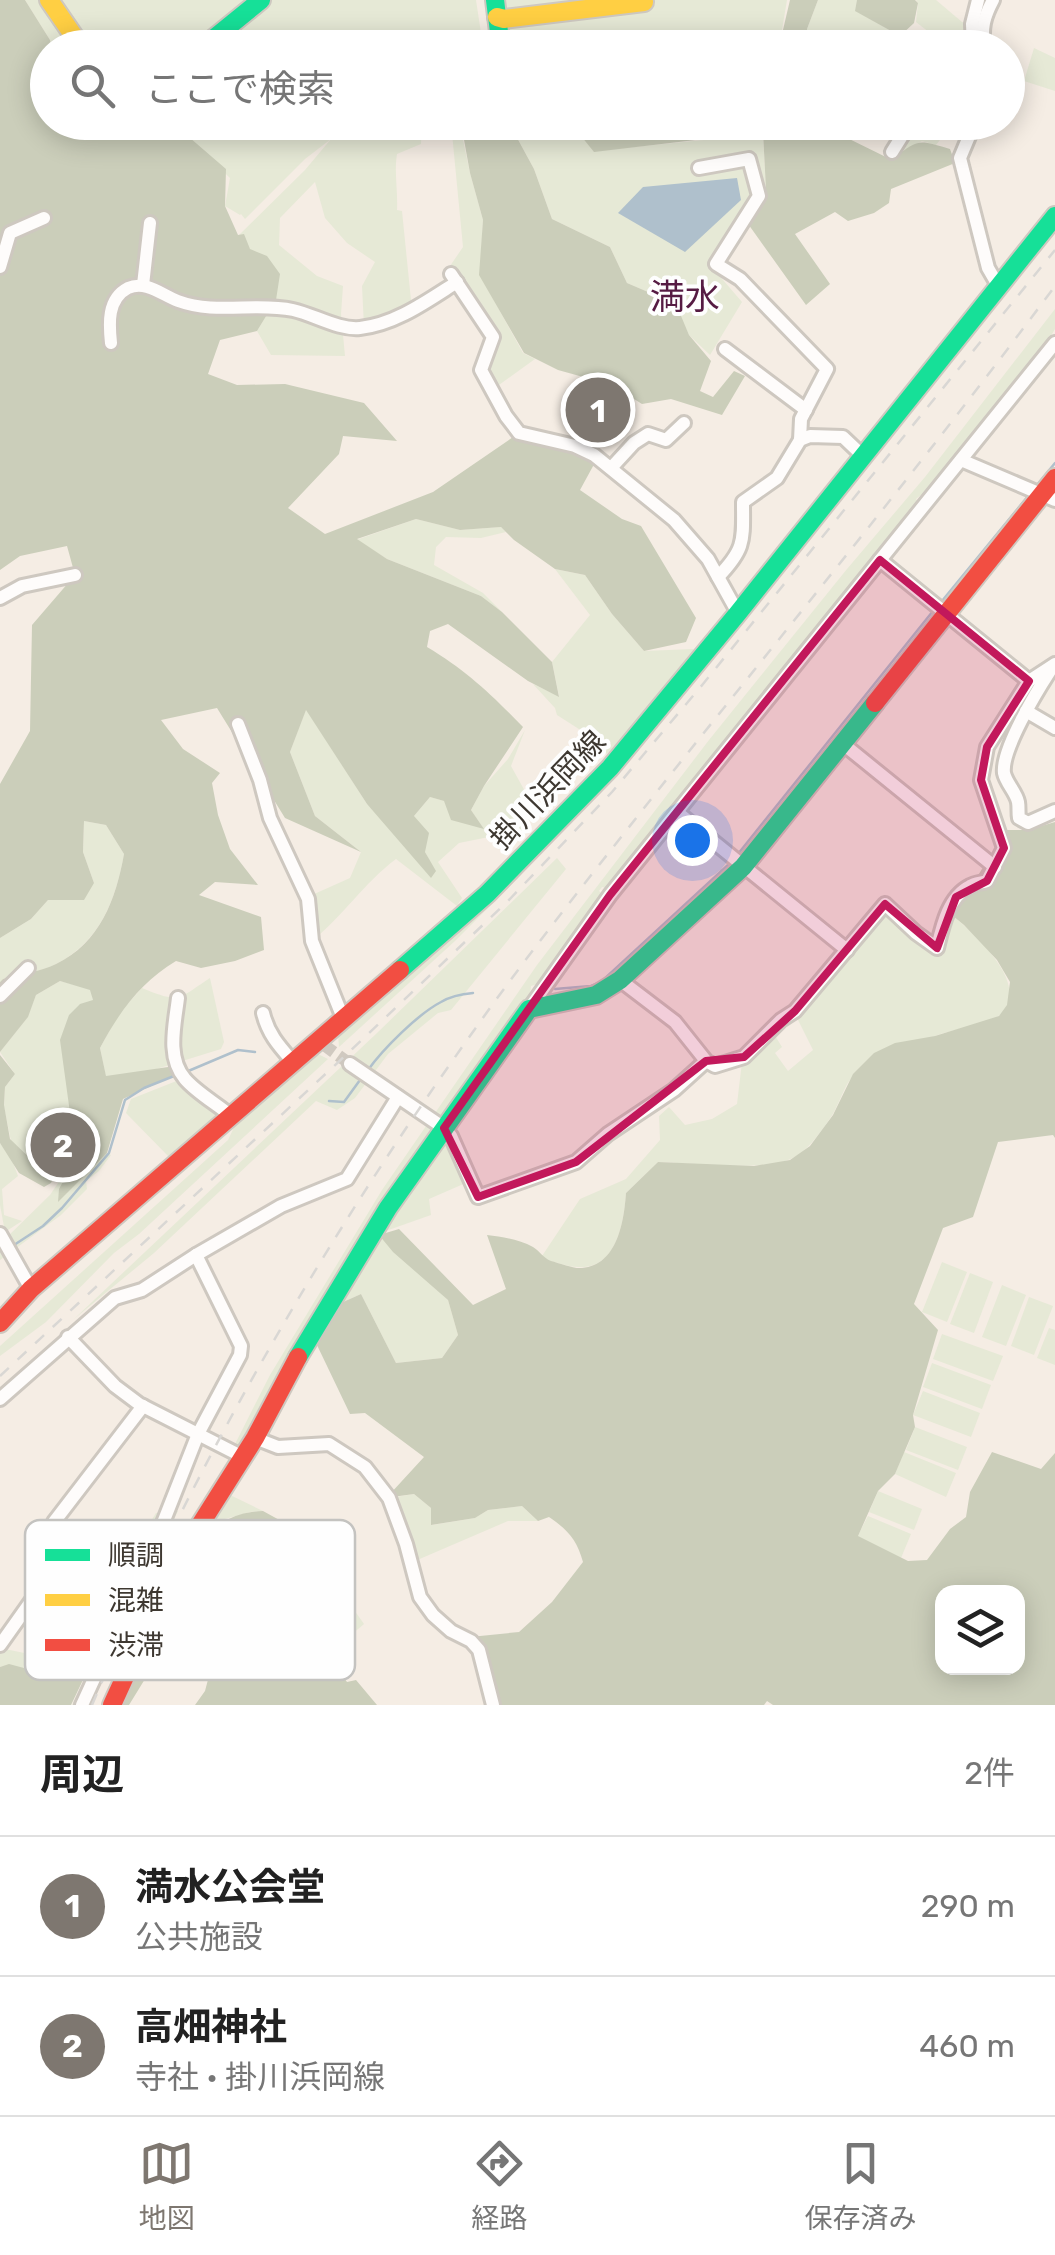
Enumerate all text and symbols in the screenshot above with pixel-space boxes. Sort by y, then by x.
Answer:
search box [30,30,1025,140]
icon: search [65,58,120,113]
text: ここで検索 [145,66,335,112]
district label: 満水 [650,276,720,318]
pin: 1 [566,372,630,448]
street label: 掛川浜岡線 [483,724,613,856]
your location [667,815,718,866]
pin: 2 [30,1108,96,1182]
legend [25,1520,355,1680]
text: 順調 [108,1539,164,1572]
text: 混雑 [108,1584,164,1617]
map controls [935,1585,1025,1675]
button: layers [935,1585,1025,1675]
text: 渋滞 [108,1629,164,1662]
text: 周辺 [40,1750,124,1800]
text: 2件 [964,1754,1015,1792]
text: 満水公会堂 [135,1864,325,1910]
text: 1 [65,1887,80,1925]
text: 290 m [921,1887,1015,1925]
text: 公共施設 [135,1918,263,1956]
text: 高畑神社 [135,2004,287,2050]
text: 2 [62,2027,83,2065]
text: 460 m [919,2027,1015,2065]
text: 寺社 · 掛川浜岡線 [135,2058,385,2096]
tab: 地図 [138,2136,195,2236]
tab: 経路 [471,2136,528,2236]
tab: 保存済み [804,2136,917,2236]

